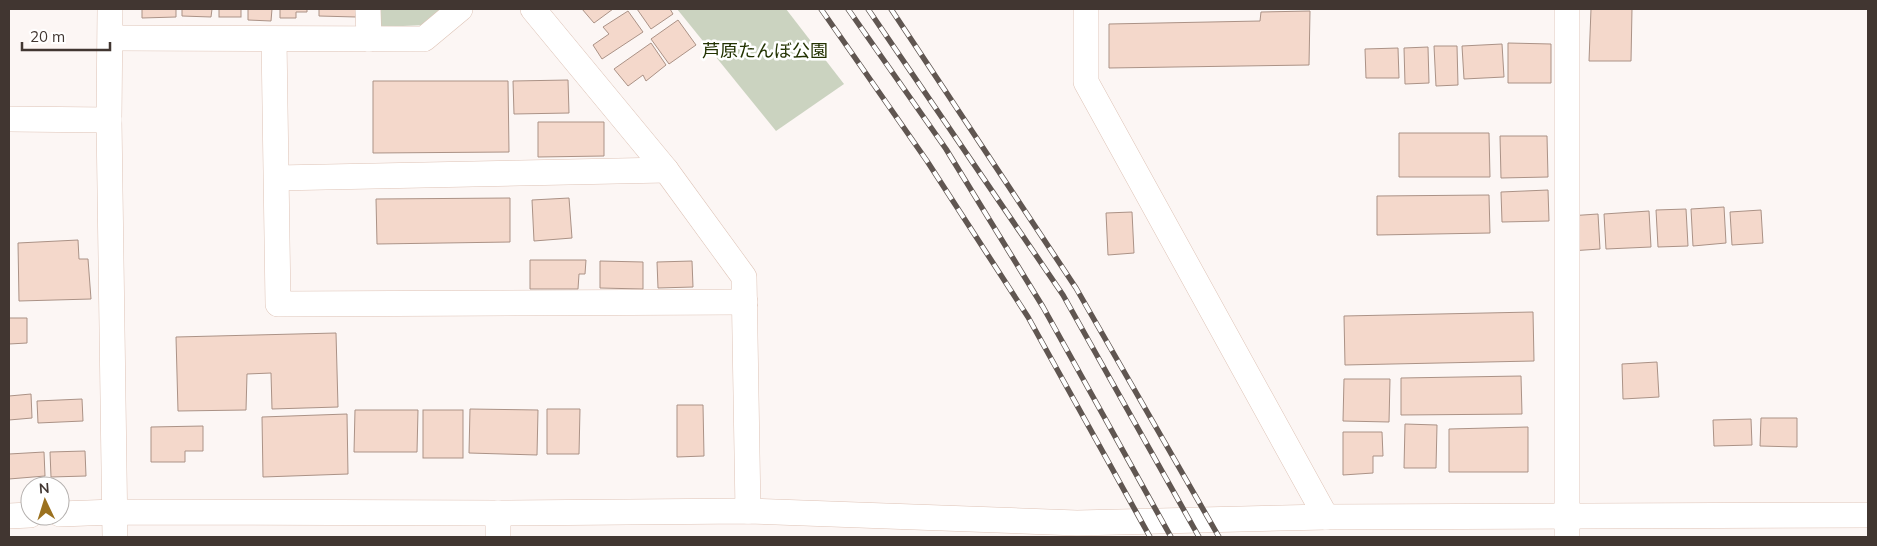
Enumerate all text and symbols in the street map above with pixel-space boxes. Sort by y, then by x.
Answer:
scale bar [22,20,110,52]
text: 20 m [30,27,65,46]
park label: 芦原たんぼ公園 [702,39,828,62]
north arrow [20,476,70,526]
text: N [38,479,50,497]

